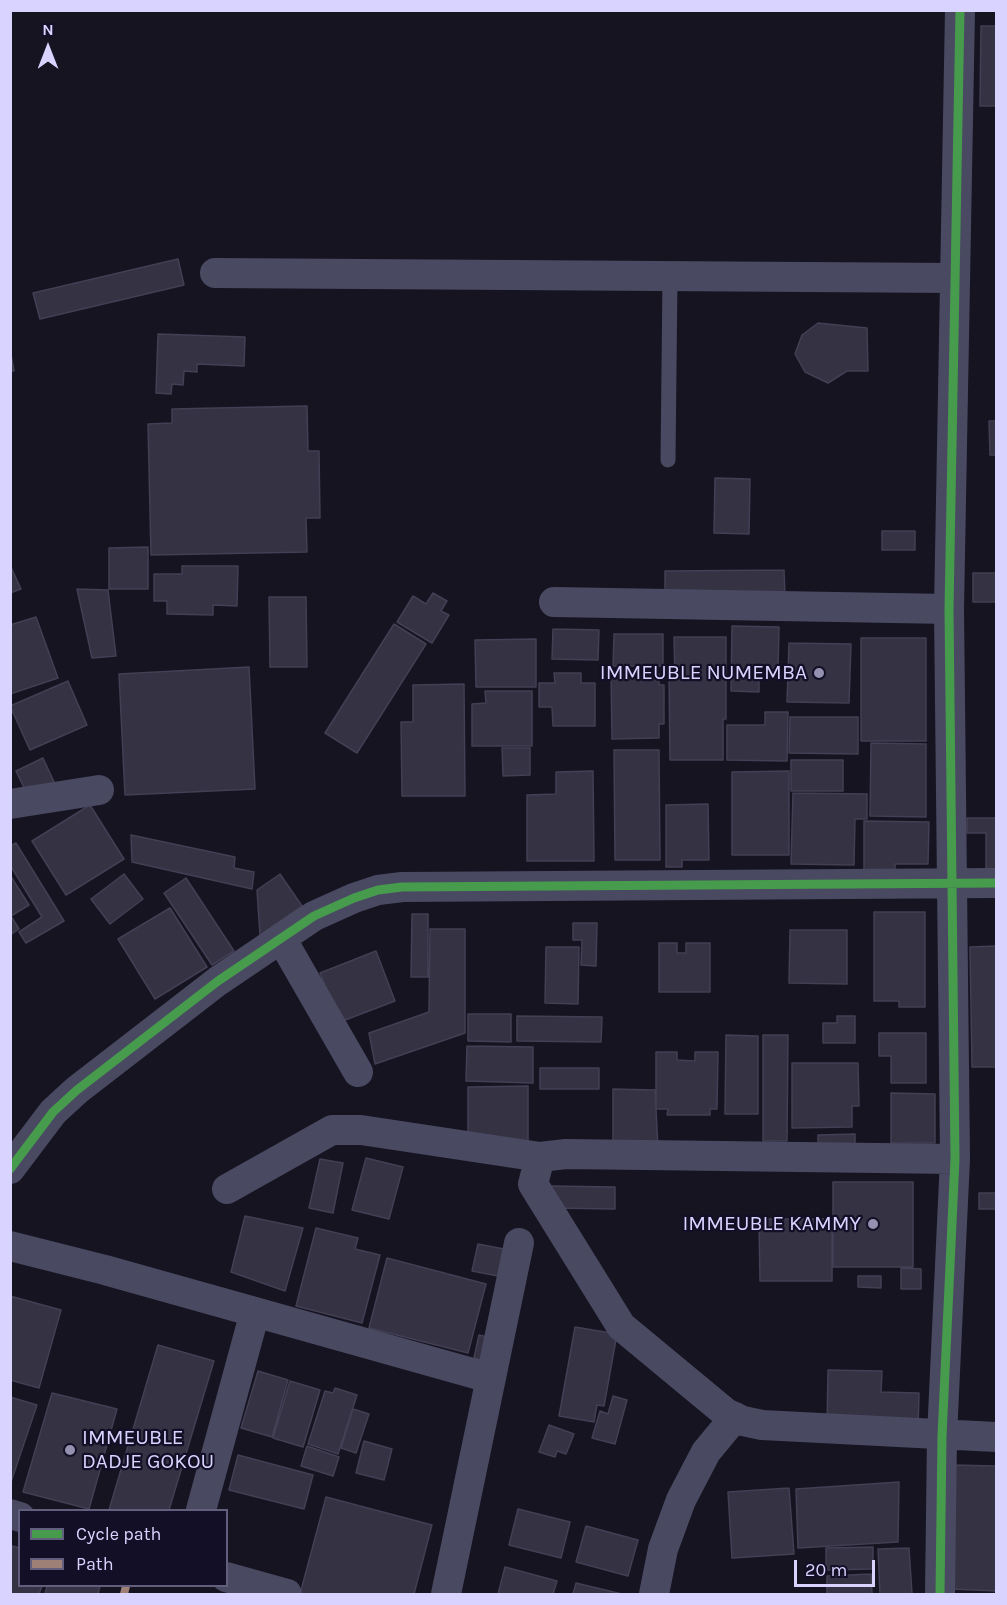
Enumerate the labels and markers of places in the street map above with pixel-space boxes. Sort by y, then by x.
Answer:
place label: IMMEUBLE NUMEMBA [600,660,807,686]
marker: IMMEUBLE NUMEMBA [812,666,826,680]
place label: IMMEUBLE KAMMY [682,1211,861,1237]
marker: IMMEUBLE KAMMY [866,1217,880,1231]
place label: IMMEUBLE DADJE GOKOU [82,1425,214,1475]
marker: IMMEUBLE DADJE GOKOU [63,1443,77,1457]

